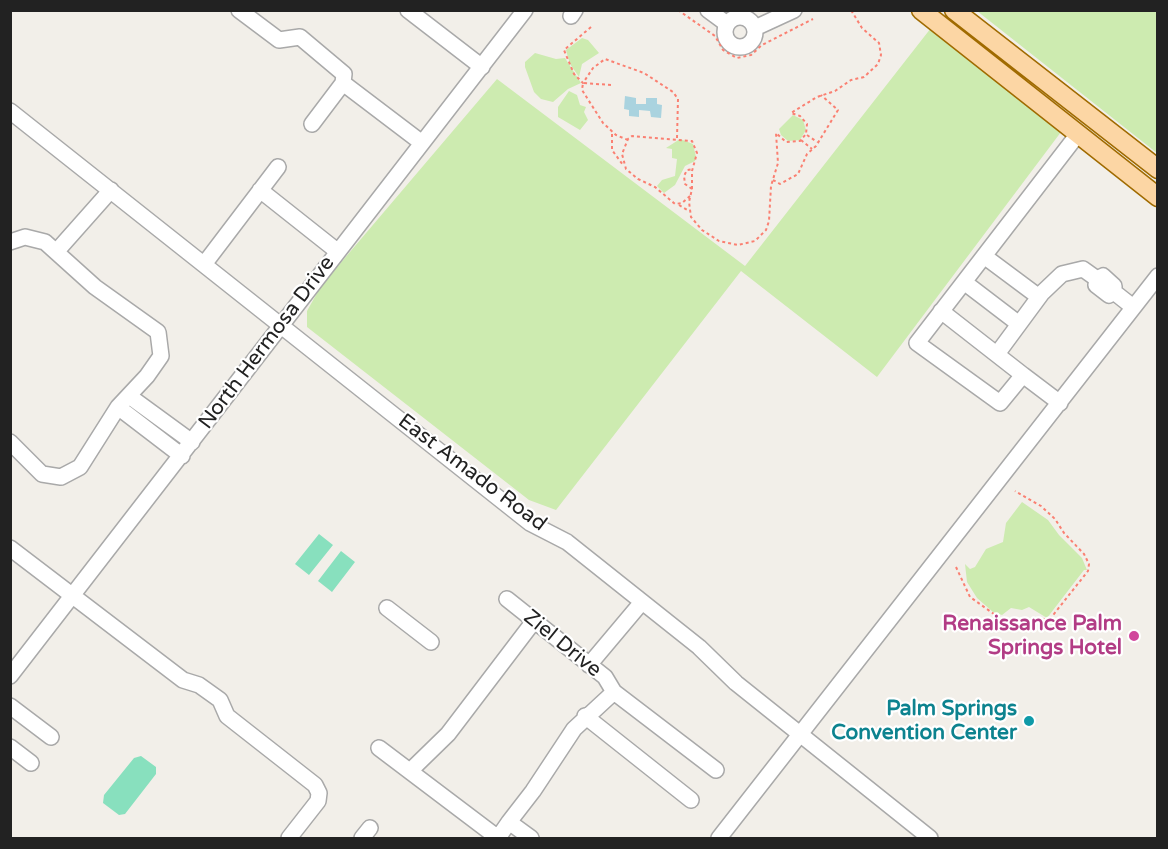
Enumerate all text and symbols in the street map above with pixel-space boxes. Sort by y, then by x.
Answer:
street label: North Hermosa Drive [194,251,340,435]
street label: East Amado Road [393,409,551,537]
street label: Ziel Drive [518,605,606,683]
place label: Renaissance Palm Springs Hotel [942,611,1122,661]
marker: Renaissance Palm Springs Hotel [1127,629,1141,643]
place label: Palm Springs Convention Center [831,696,1017,746]
marker: Palm Springs Convention Center [1022,714,1036,728]

